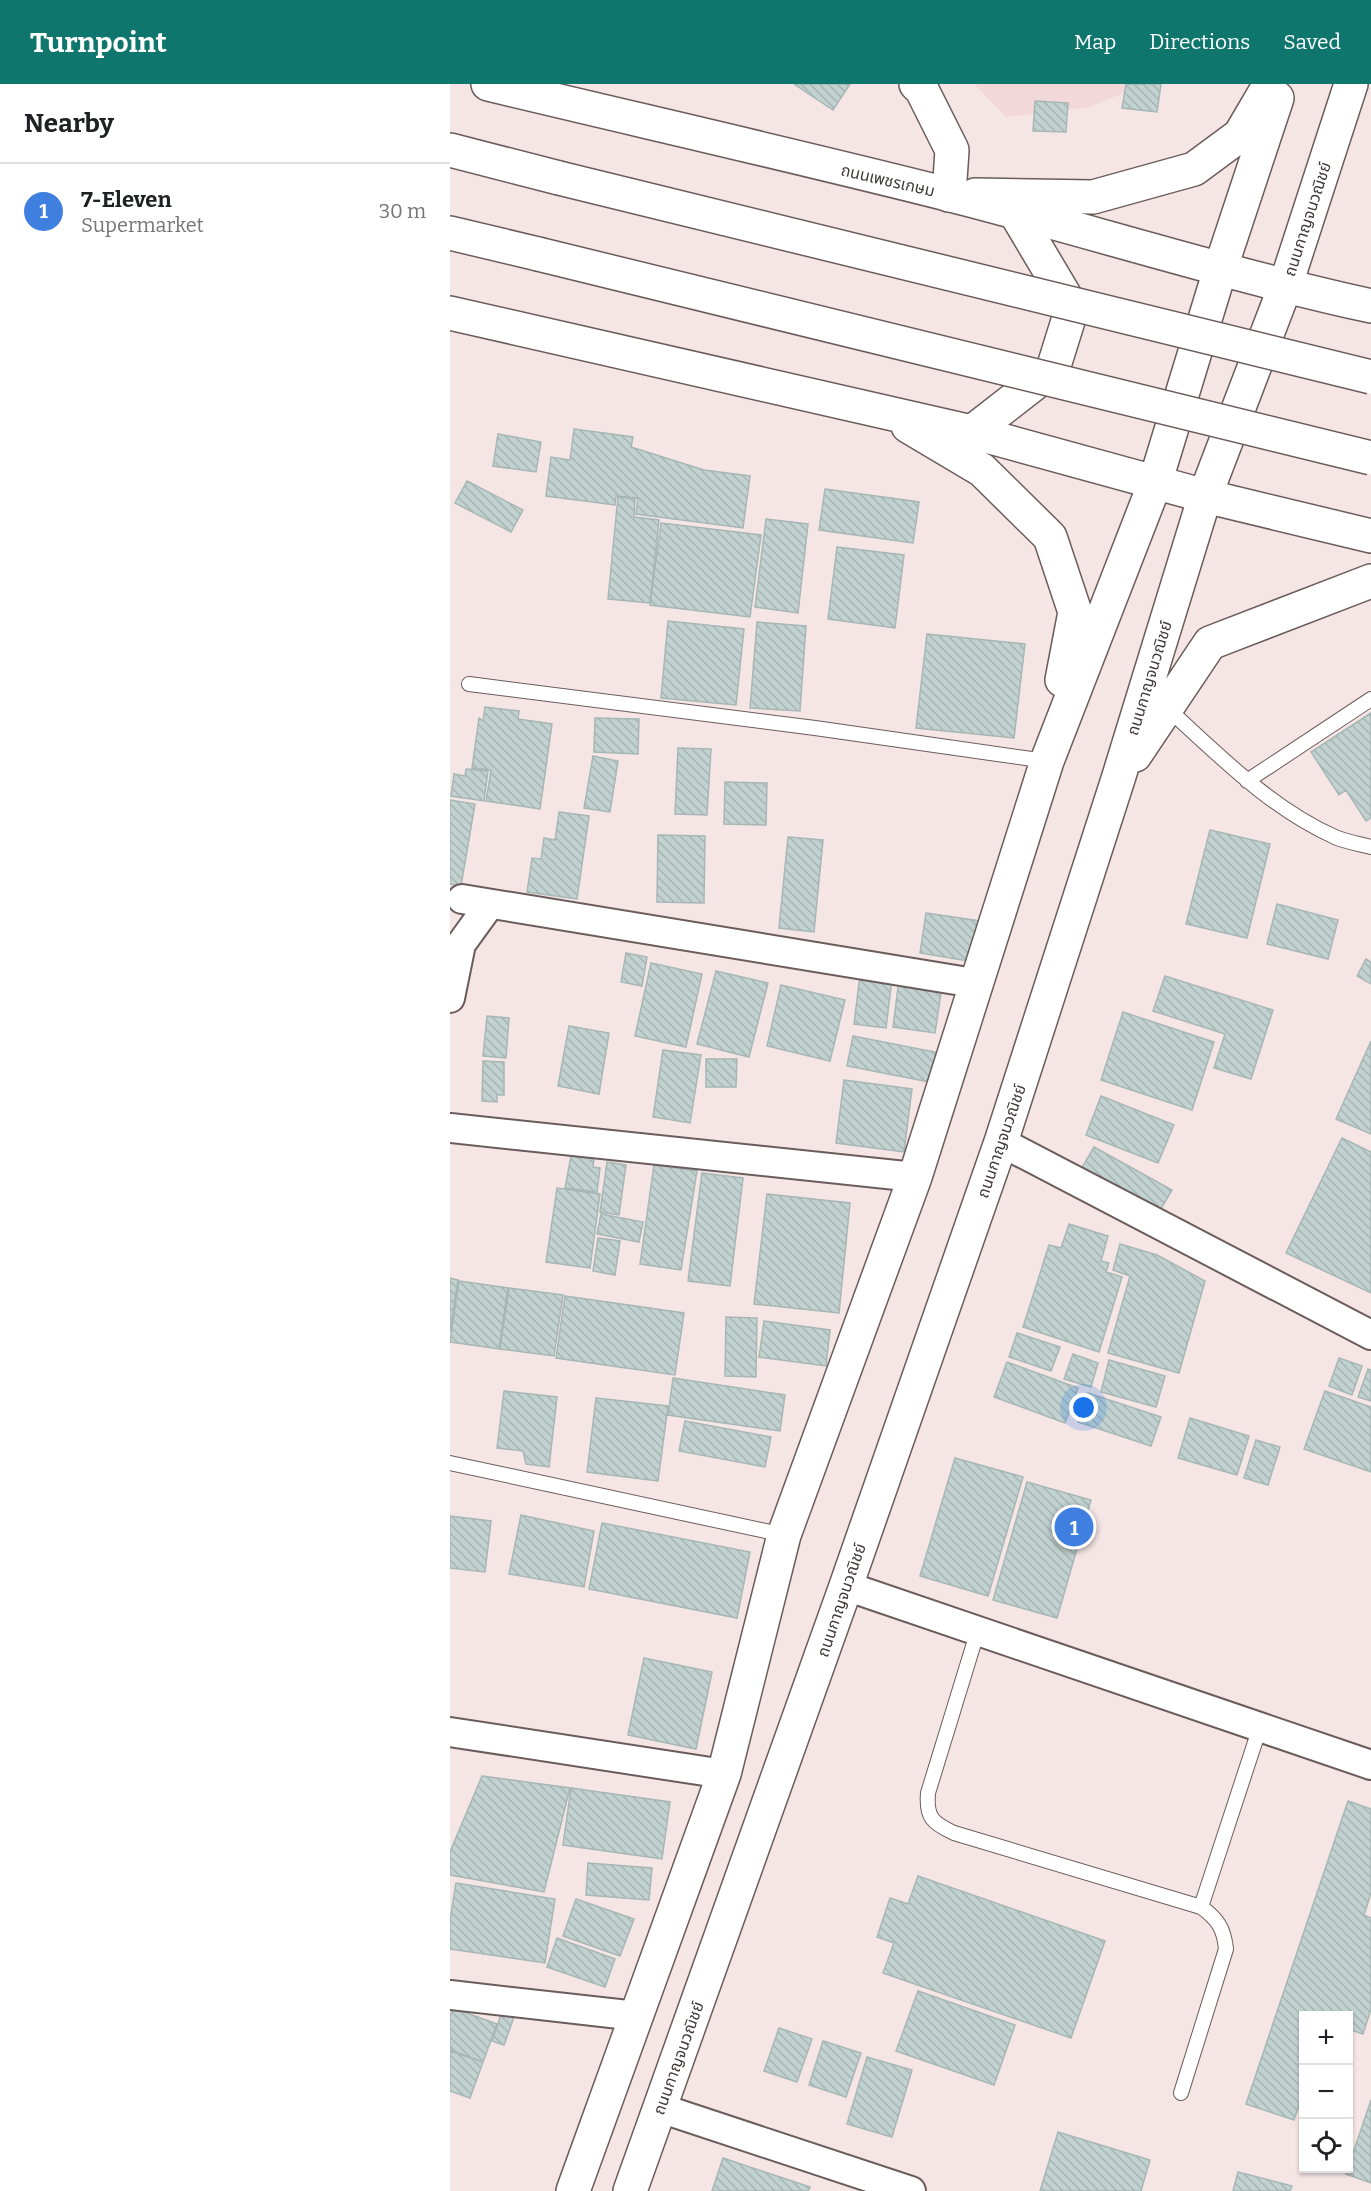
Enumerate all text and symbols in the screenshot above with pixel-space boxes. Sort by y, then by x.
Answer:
text: Turnpoint [30,26,167,59]
text: Map [1074,29,1116,55]
text: Directions [1149,29,1250,55]
text: Saved [1283,29,1341,55]
text: Nearby [24,108,114,139]
street label: ถนนเพชรเกษม [839,160,937,201]
street label: ถนนกาญจนวณิชย์ [1280,160,1335,279]
text: 7-Eleven [81,186,172,213]
text: 1 [39,199,48,223]
text: 30 m [379,199,426,223]
text: Supermarket [81,213,204,237]
street label: ถนนกาญจนวณิชย์ [1123,618,1176,738]
street label: ถนนกาญจนวณิชย์ [973,1082,1030,1200]
your location [1069,1393,1098,1422]
pin: 1 [1054,1504,1094,1550]
street label: ถนนกาญจนวณิชย์ [813,1541,870,1659]
street label: ถนนกาญจนวณิชย์ [649,1999,708,2117]
map controls [1299,2011,1353,2173]
button: + [1299,2011,1353,2065]
button: − [1299,2065,1353,2119]
button: locate [1299,2119,1353,2173]

